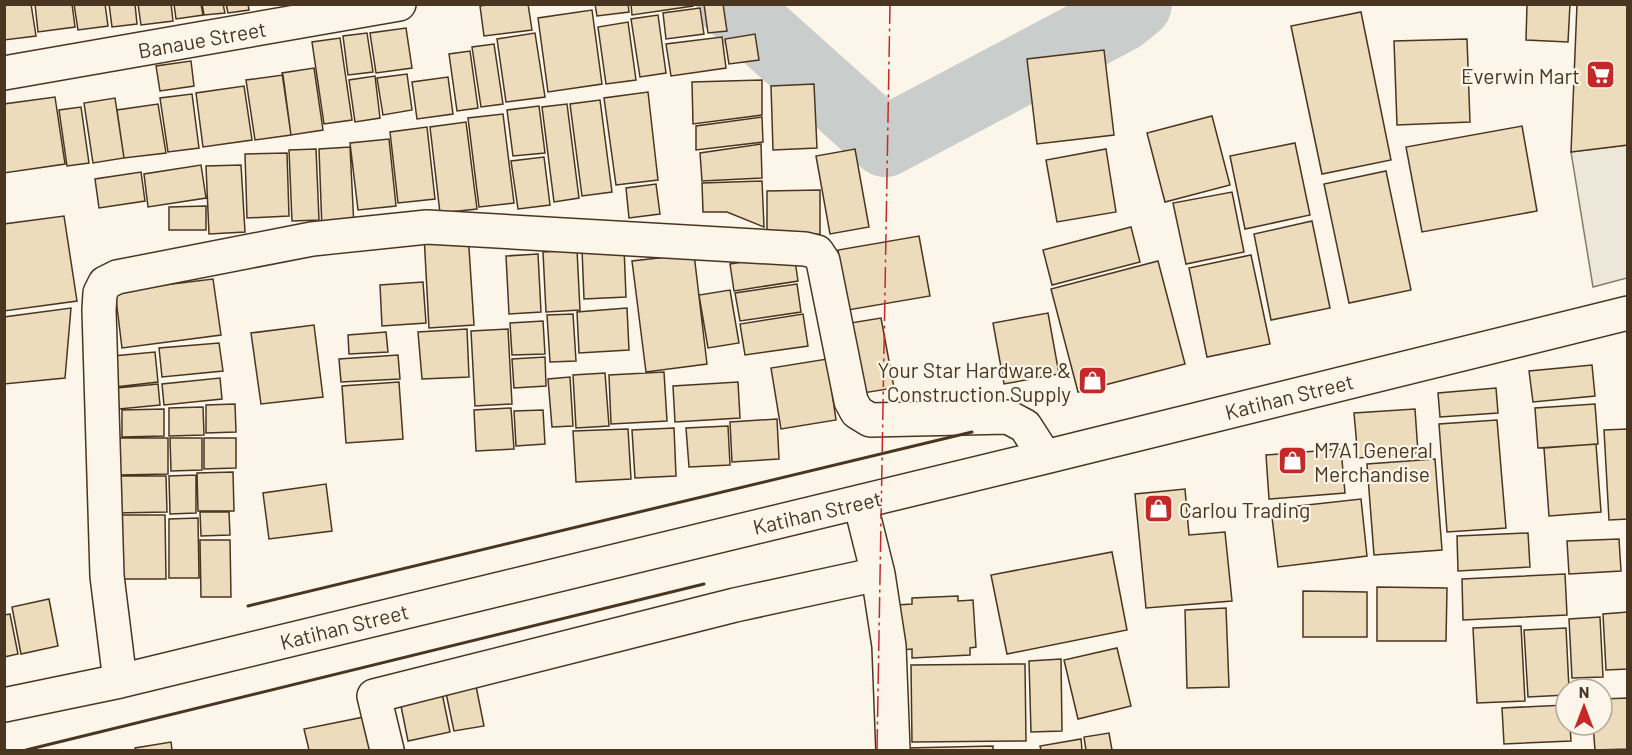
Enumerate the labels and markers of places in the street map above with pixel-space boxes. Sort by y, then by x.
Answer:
supermarket icon: Everwin Mart [1585,59,1617,91]
place label: Everwin Mart [1461,63,1580,88]
place label: Your Star Hardware & Construction Supply [878,357,1071,406]
shop icon: Your Star Hardware & Construction Supply [1076,365,1108,397]
place label: M7A1 General Merchandise [1314,437,1433,486]
shop icon: M7A1 General Merchandise [1277,445,1309,477]
shop icon: Carlou Trading [1142,493,1174,525]
place label: Carlou Trading [1179,497,1310,522]

